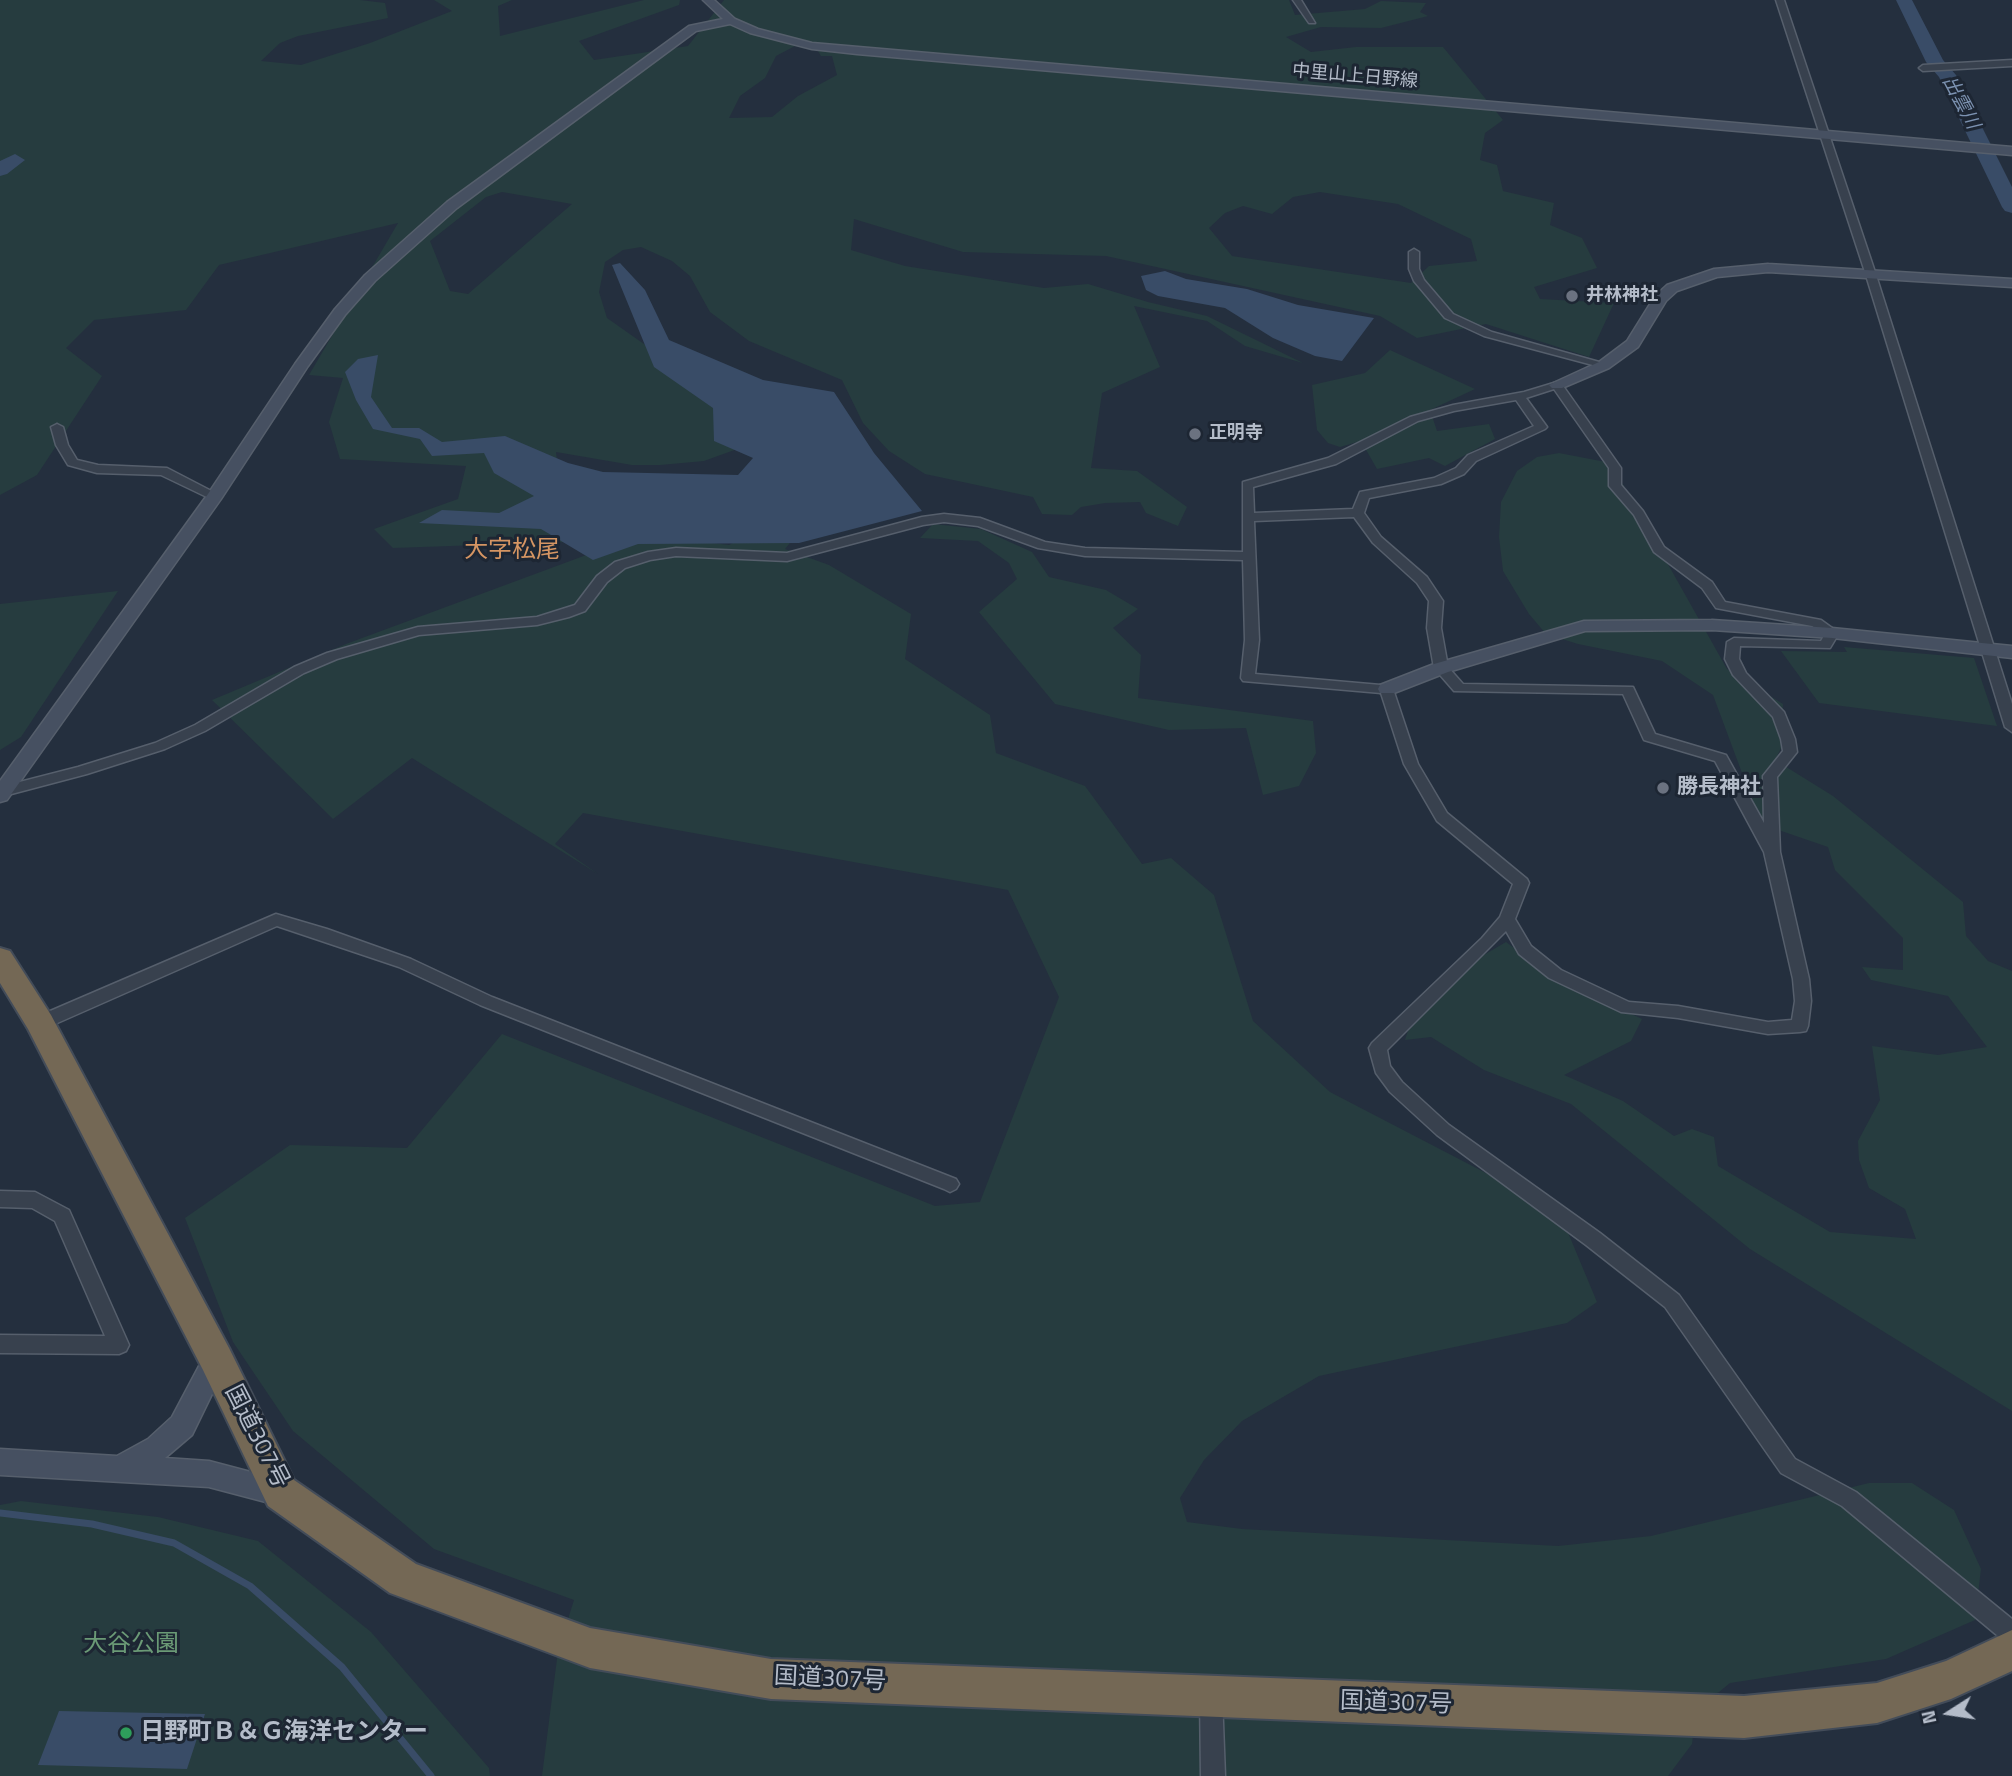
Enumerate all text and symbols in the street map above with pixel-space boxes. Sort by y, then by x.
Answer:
street label: 中里山上日野線 [1291,61,1419,93]
water label: 出雲川 [1937,72,1983,134]
place label: 井林神社 [1586,285,1658,307]
marker: 井林神社 [1564,288,1580,304]
place label: 正明寺 [1209,423,1263,445]
marker: 正明寺 [1187,426,1203,442]
district label: 大字松尾 [464,537,560,565]
place label: 勝長神社 [1677,775,1761,801]
marker: 勝長神社 [1655,780,1671,796]
street label: 国道307号 [218,1380,294,1494]
park label: 大谷公園 [83,1631,179,1659]
street label: 国道307号 [773,1663,887,1697]
north arrow [1914,1678,1984,1748]
street label: 国道307号 [1339,1688,1453,1720]
text: N [1912,1708,1944,1727]
place label: 日野町Ｂ＆Ｇ海洋センター [140,1719,428,1747]
marker: 日野町Ｂ＆Ｇ海洋センター [118,1725,134,1741]

